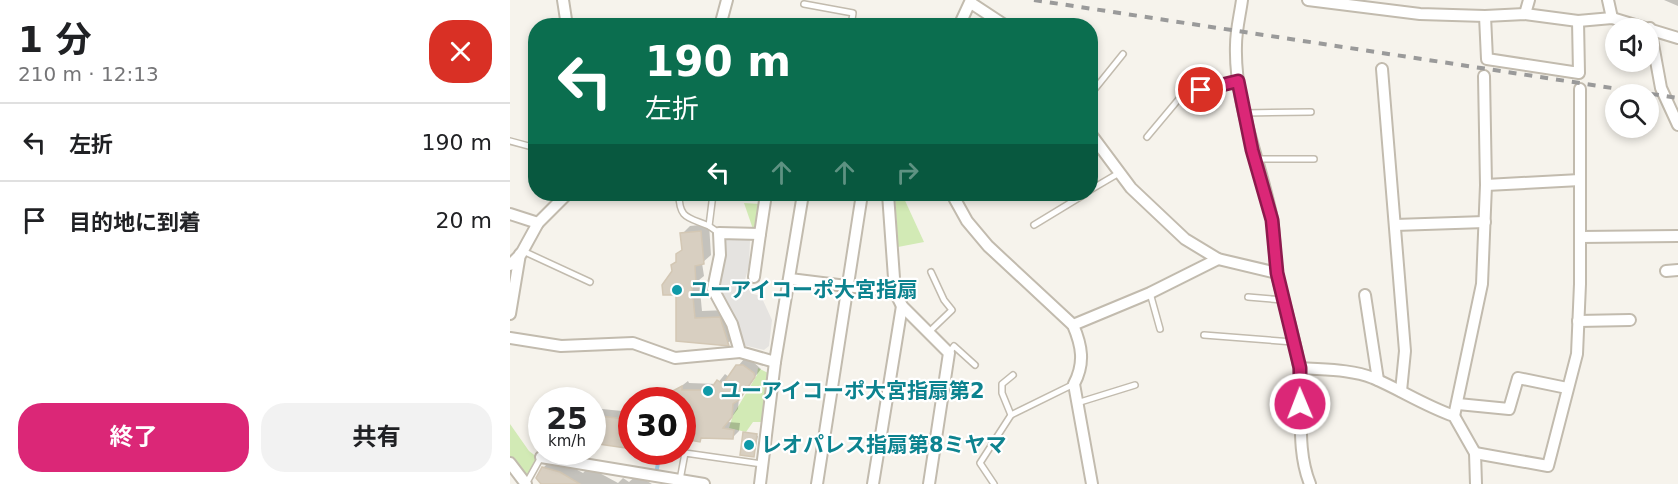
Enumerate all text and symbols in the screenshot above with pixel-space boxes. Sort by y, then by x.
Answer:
map controls [1605,18,1659,138]
button: sound [1605,18,1659,72]
text: 1 分 [18,19,92,60]
button: close [429,20,492,83]
text: 190 m [645,37,791,86]
icon: left [546,42,624,120]
text: 210 m · 12:13 [18,62,159,86]
pin [1175,64,1226,115]
icon: arrive [1184,73,1217,106]
button: search [1605,84,1659,138]
text: 左折 [645,93,699,124]
icon: left [18,126,51,159]
text: 190 m [422,130,492,155]
text: 左折 [69,132,113,157]
icon: left [702,156,735,189]
icon: ahead [765,156,798,189]
icon: ahead [828,156,861,189]
icon: right [891,156,924,189]
icon: arrive [18,204,51,237]
text: 20 m [436,208,492,233]
text: 目的地に到着 [69,210,201,235]
place label: ユーアイコーポ大宮指扇 [689,278,918,302]
marker: ユーアイコーポ大宮指扇 [670,283,684,297]
position arrow [1268,372,1332,436]
place label: ユーアイコーポ大宮指扇第2 [720,379,985,403]
marker: ユーアイコーポ大宮指扇第2 [701,384,715,398]
speed limit sign: 30 [618,387,696,465]
text: 25 [546,401,588,436]
button: 終了 [18,403,249,472]
button: 共有 [261,403,492,472]
text: km/h [548,432,586,450]
place label: レオパレス指扇第8ミヤマ [761,433,1007,457]
marker: レオパレス指扇第8ミヤマ [742,438,756,452]

